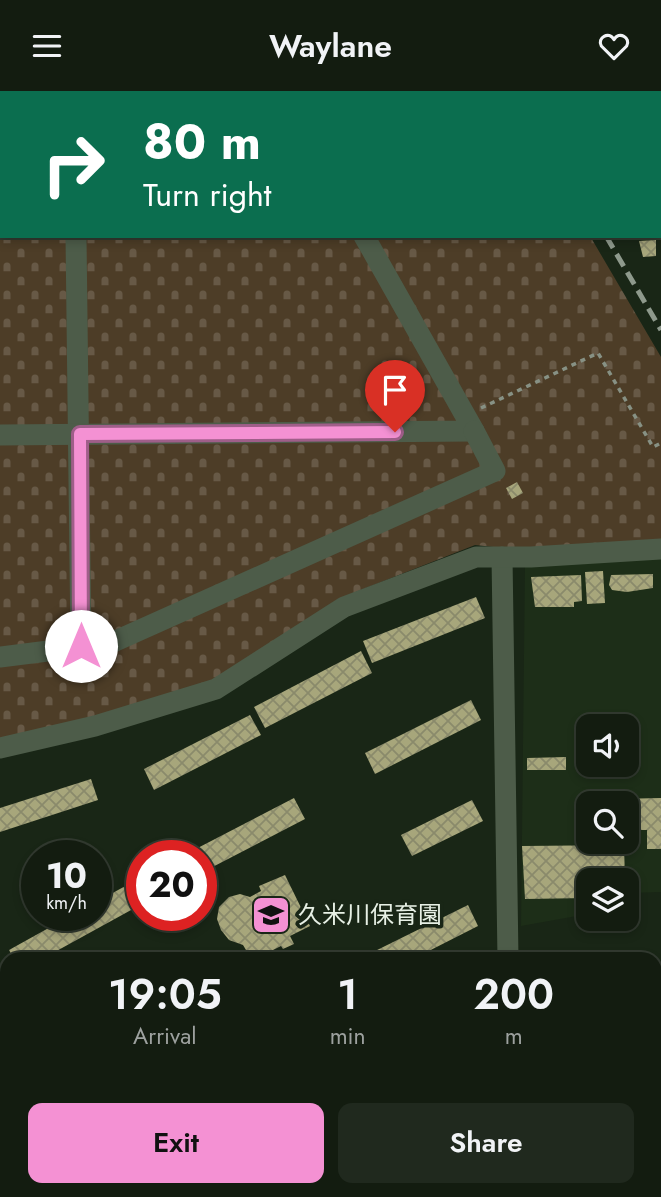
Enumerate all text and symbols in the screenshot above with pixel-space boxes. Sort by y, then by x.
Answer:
text: Waylane [269,23,392,69]
icon: menu [28,27,66,65]
icon: heart [595,27,633,65]
text: 80 m [143,107,261,177]
icon: right [28,119,119,210]
text: Turn right [143,172,272,218]
pin [365,360,425,432]
icon: arrive [376,371,414,409]
position arrow [44,609,118,683]
map controls [576,714,639,931]
button: sound [576,714,639,777]
button: search [576,791,639,854]
speed limit sign: 20 [126,840,217,931]
text: 10 [46,851,87,901]
button: layers [576,868,639,931]
text: km/h [46,890,87,916]
school or university icon: 久米川保育園 [250,894,292,936]
place label: 久米川保育園 [298,897,442,932]
text: 19:05 [108,964,222,1025]
text: 1 [337,964,358,1025]
text: 200 [474,964,554,1025]
text: Arrival [133,1019,197,1053]
text: min [330,1019,366,1053]
text: m [505,1019,523,1053]
button: Exit [28,1103,324,1183]
button: Share [338,1103,634,1183]

